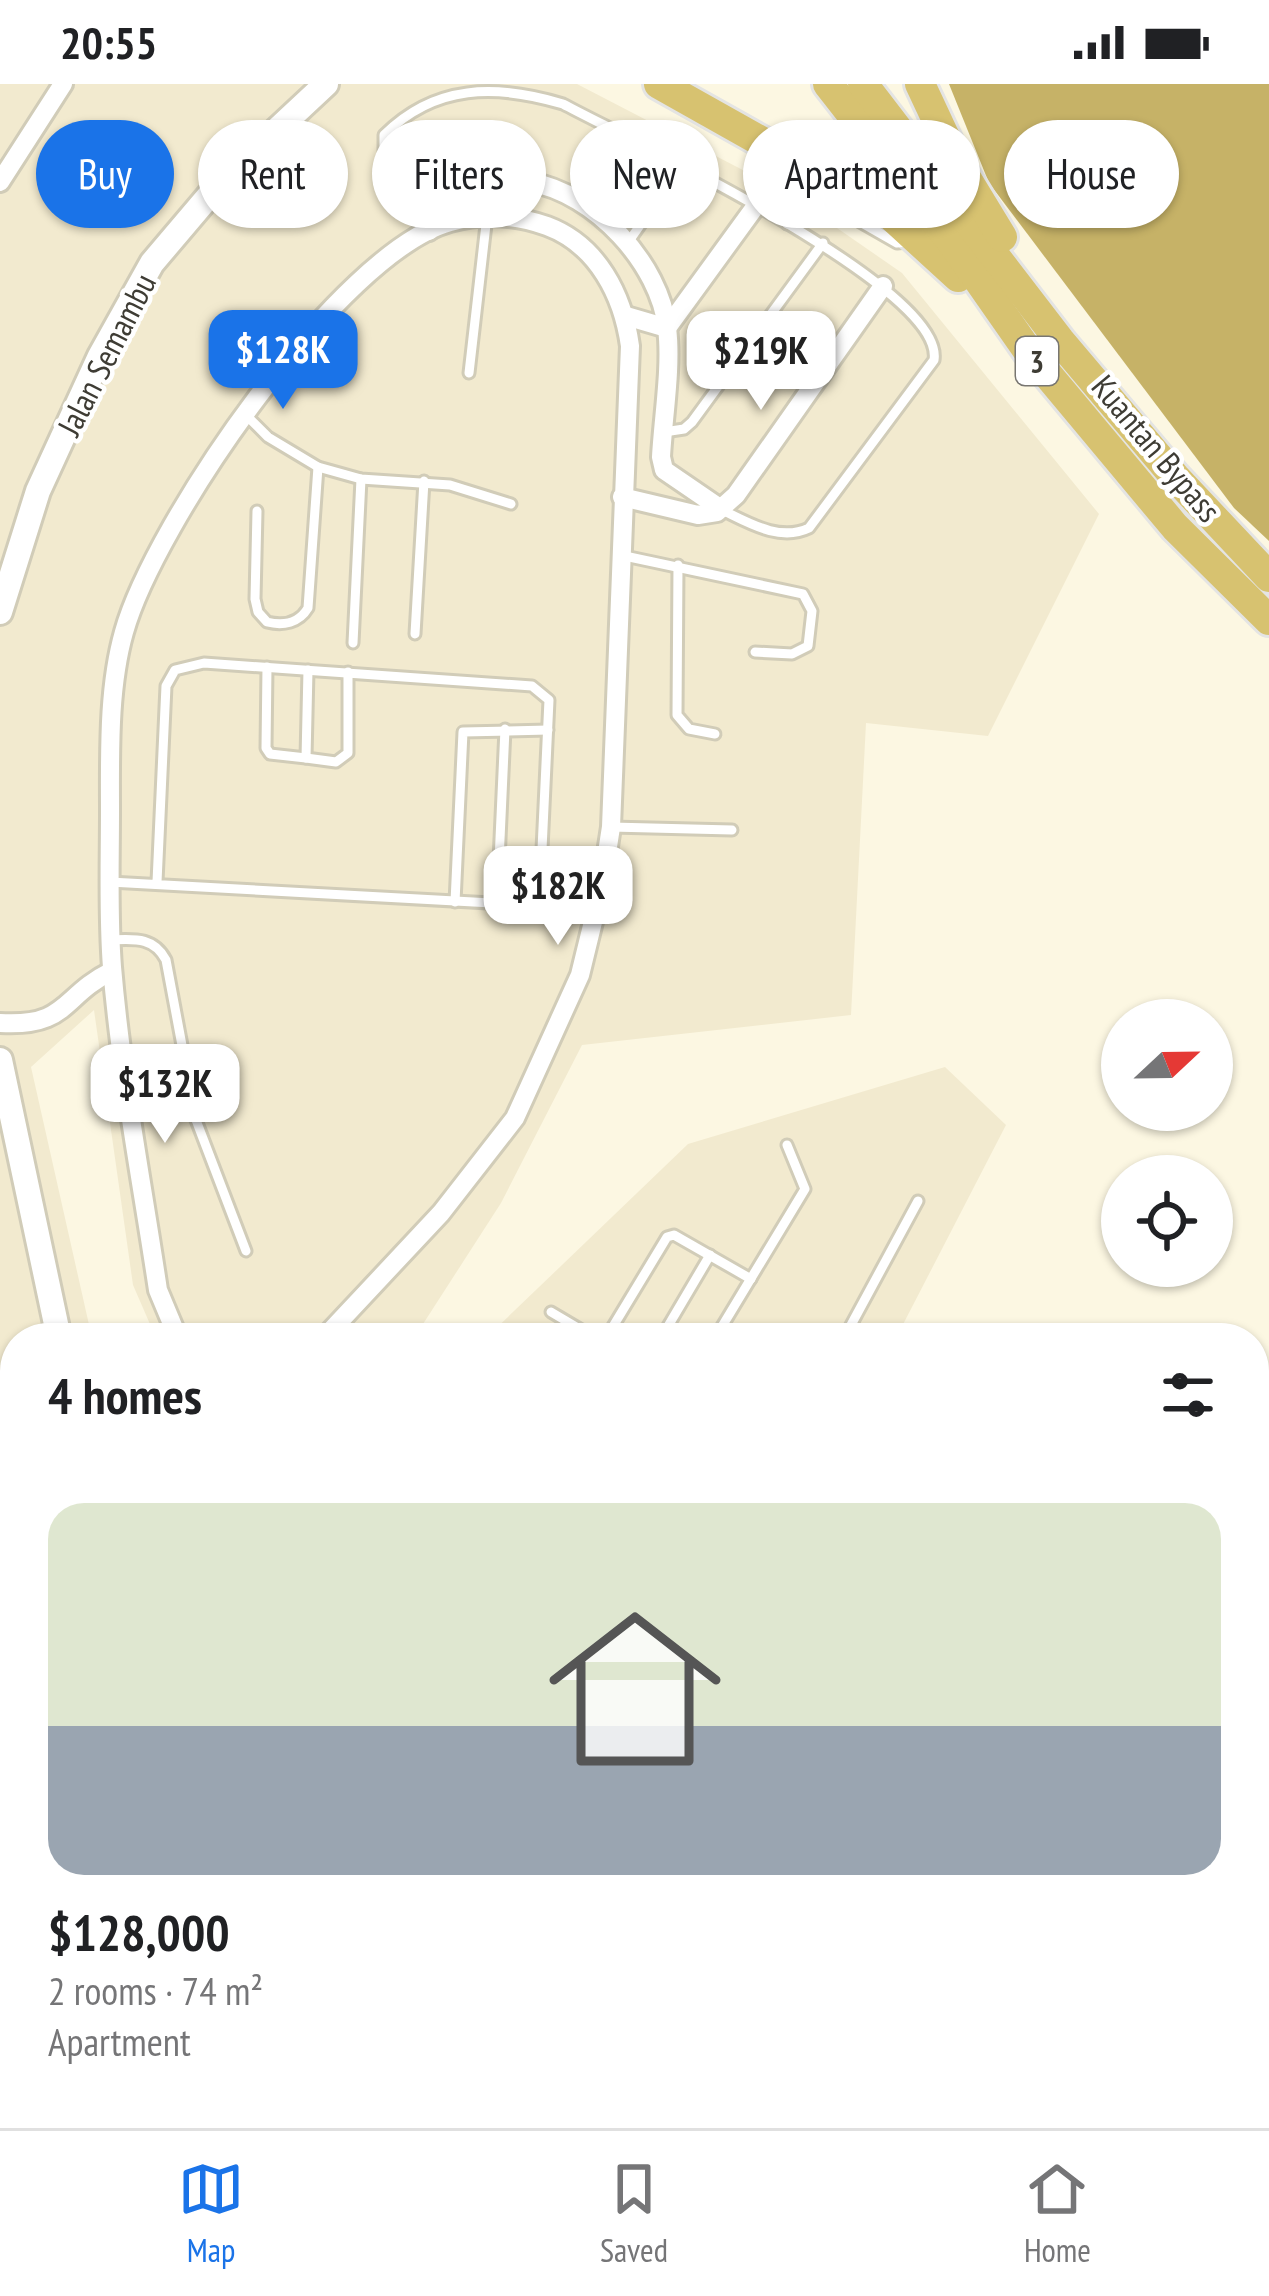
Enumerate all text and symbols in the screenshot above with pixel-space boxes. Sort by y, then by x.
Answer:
text: 20:55 [60,13,157,71]
chip: Buy [36,120,174,228]
chip: Rent [198,120,348,228]
chip: Filters [372,120,546,228]
chip: New [570,120,719,228]
chip: Apartment [743,120,980,228]
chip: House [1004,120,1179,228]
street label: Jalan Semambu [46,266,165,443]
pin: $128K [199,310,367,412]
pin: $219K [677,311,845,413]
text: $128K [236,323,330,374]
text: $219K [714,324,808,375]
road number: 3 [1016,337,1058,385]
street label: Kuantan Bypass [1083,366,1231,530]
pin: $182K [474,846,642,948]
text: $182K [511,859,605,910]
north arrow [1101,999,1233,1131]
map controls [1101,999,1233,1287]
pin: $132K [81,1044,249,1146]
text: $132K [118,1057,212,1108]
button: locate [1101,1155,1233,1287]
text: 4 homes [48,1362,202,1428]
icon: filters [1155,1362,1221,1428]
icon: home [527,1581,743,1797]
text: $128,000 [48,1899,230,1965]
text: 2 rooms · 74 m² [48,1965,263,2016]
text: Apartment [48,2016,191,2067]
tab: Map [178,2156,244,2271]
tab: Saved [600,2156,668,2271]
tab: Home [1024,2156,1091,2271]

